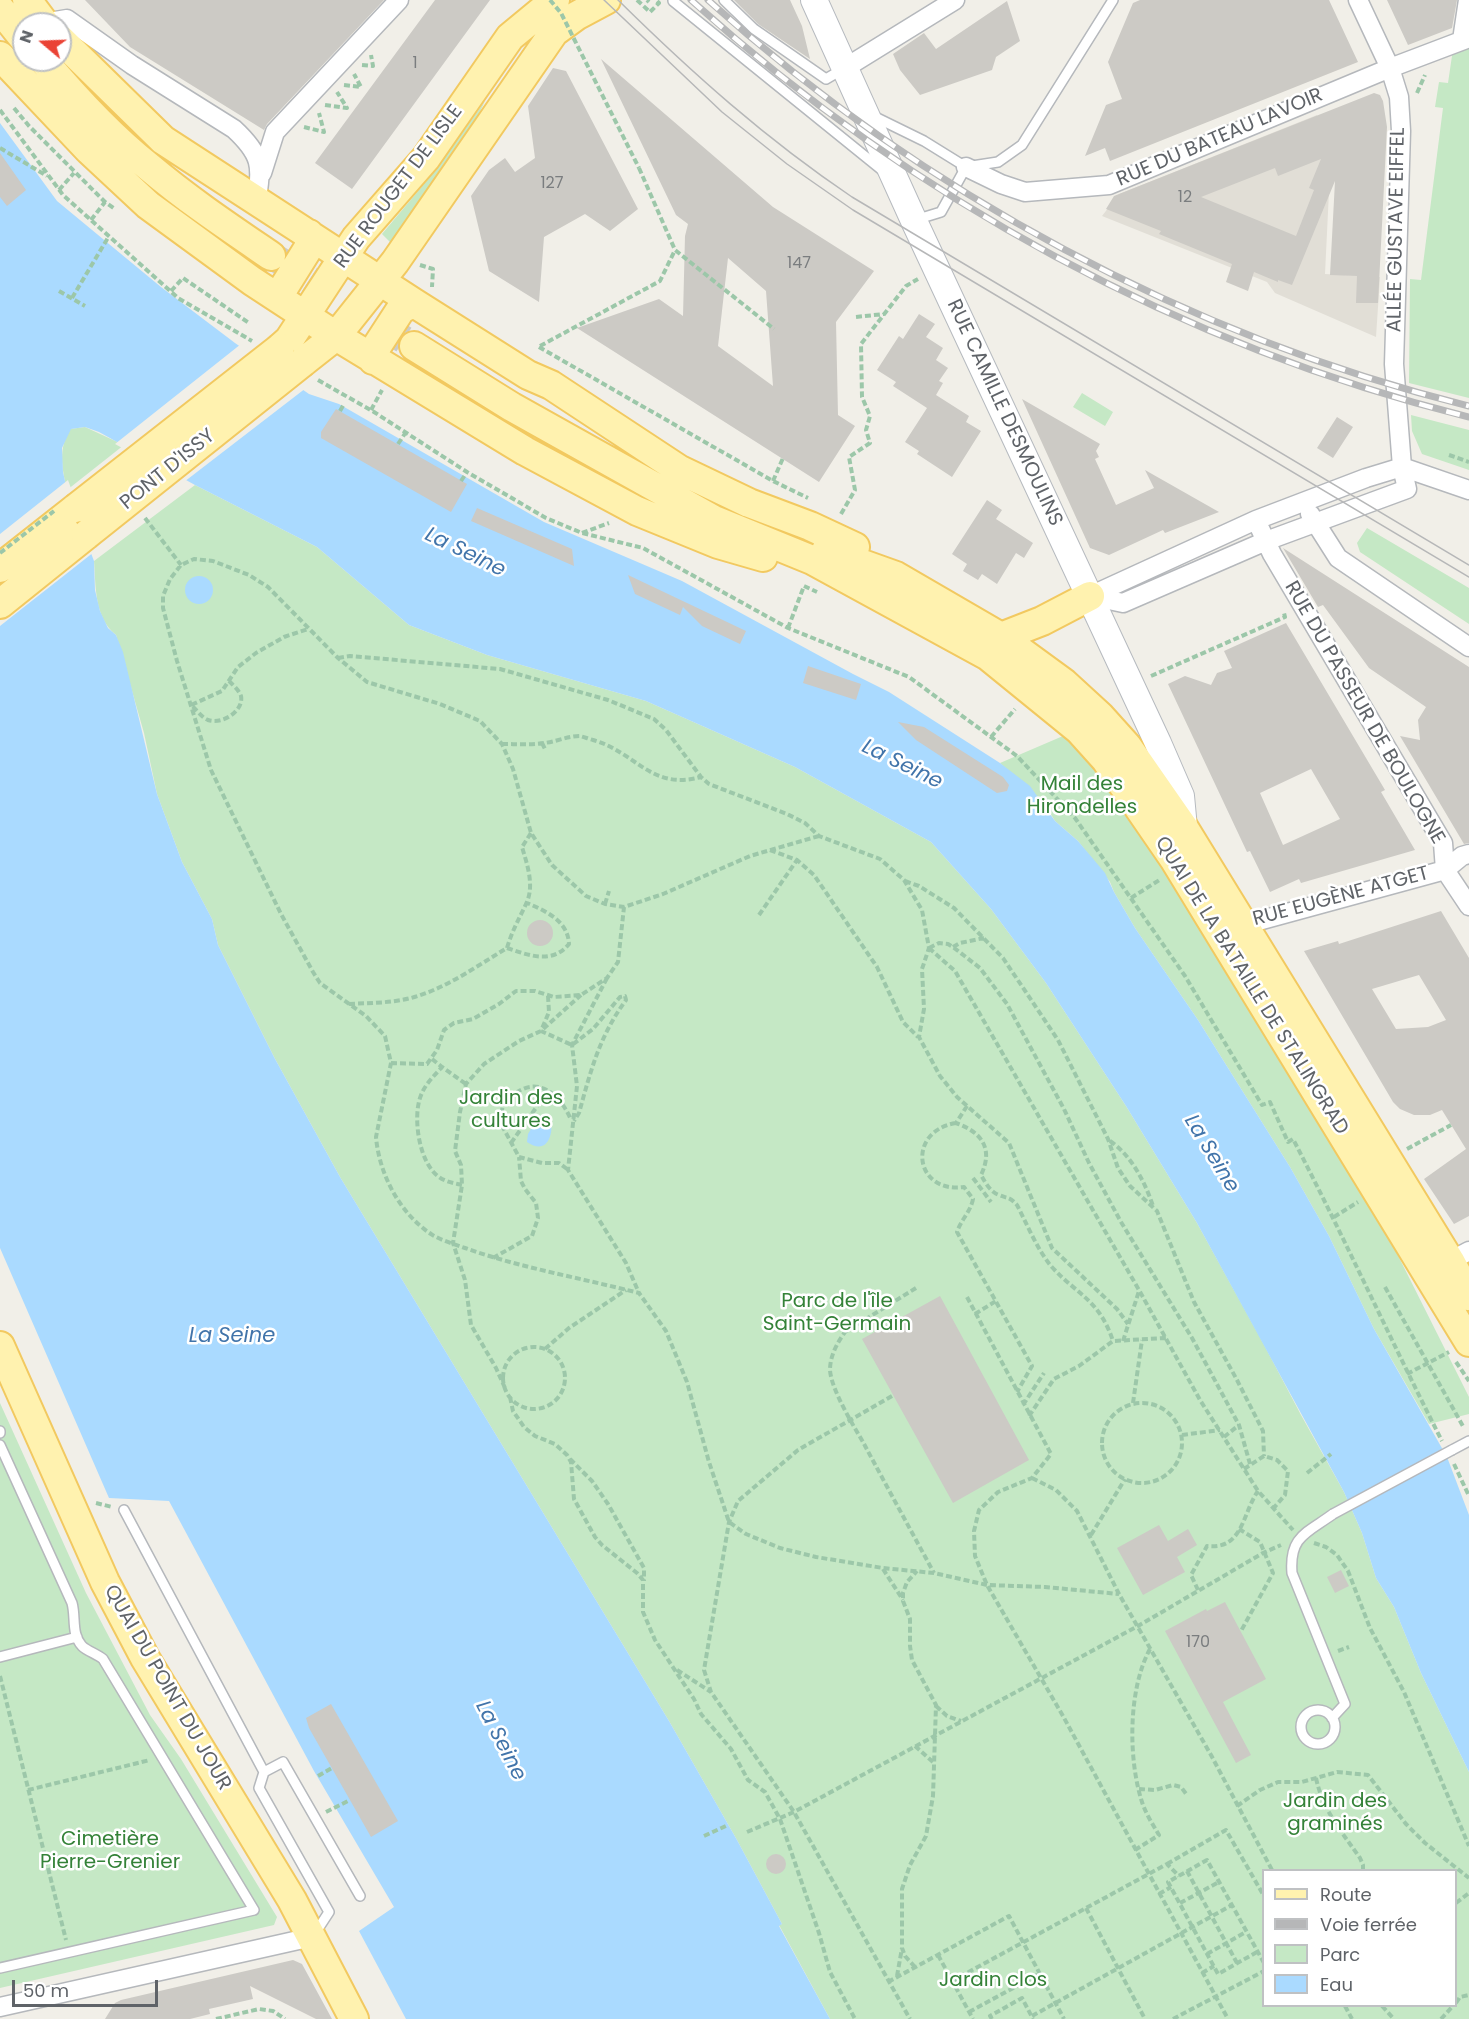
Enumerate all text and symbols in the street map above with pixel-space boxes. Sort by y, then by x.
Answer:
north arrow [12,12,72,72]
text: N [14,27,39,46]
house number: 1 [412,54,418,74]
street label: RUE DU BATEAU LAVOIR [1113,84,1327,192]
street label: RUE ROUGET DE LISLE [330,100,468,274]
street label: ALLÉE GUSTAVE EIFFEL [1383,127,1411,333]
house number: 127 [540,174,564,194]
house number: 12 [1178,188,1192,208]
house number: 147 [787,254,811,274]
street label: RUE CAMILLE DESMOULINS [941,296,1067,530]
street label: PONT D'ISSY [116,425,220,515]
water label: La Seine [421,523,509,583]
street label: RUE DU PASSEUR DE BOULOGNE [1279,577,1449,849]
water label: La Seine [858,735,946,795]
park label: Mail des Hirondelles [1027,773,1137,820]
street label: QUAI DE LA BATAILLE DE STALINGRAD [1149,833,1353,1139]
street label: RUE EUGÈNE ATGET [1250,862,1432,932]
park label: Jardin des cultures [459,1087,563,1134]
water label: La Seine [1178,1110,1244,1198]
park label: Parc de l'île Saint-Germain [763,1290,911,1337]
water label: La Seine [189,1324,275,1350]
street label: QUAI DU POINT DU JOUR [98,1581,236,1795]
house number: 170 [1186,1633,1210,1653]
water label: La Seine [469,1697,531,1785]
park label: Jardin des graminés [1283,1790,1387,1837]
park label: Cimetière Pierre-Grenier [40,1828,180,1875]
legend [1262,1869,1457,2007]
text: Route [1320,1882,1372,1907]
text: Voie ferrée [1320,1912,1417,1937]
text: Parc [1320,1942,1360,1967]
scale bar [15,1968,160,2006]
park label: Jardin clos [939,1969,1047,1993]
text: Eau [1320,1972,1353,1997]
text: 50 m [23,1978,69,2003]

